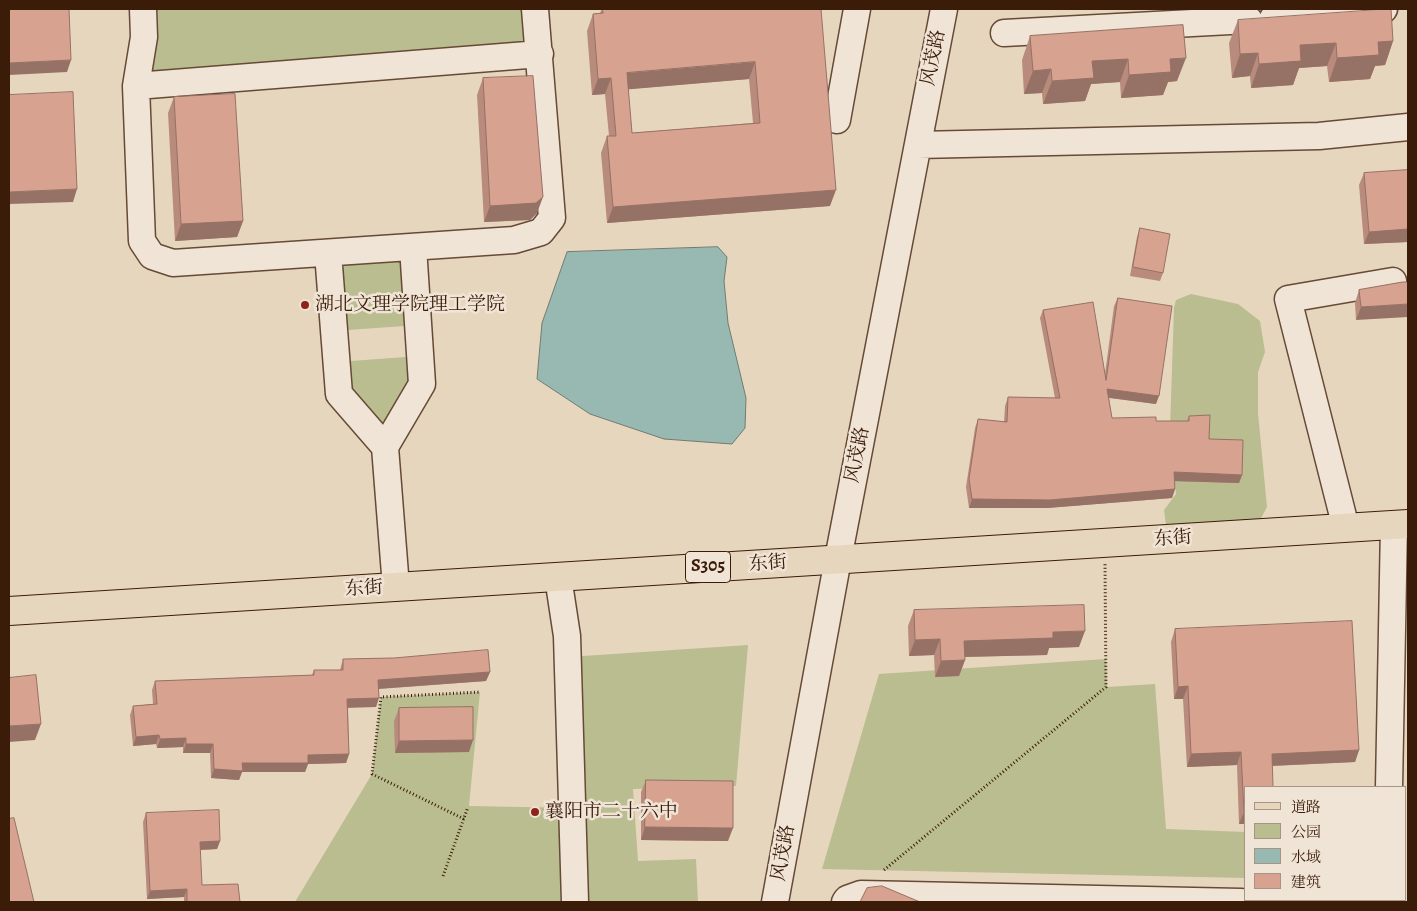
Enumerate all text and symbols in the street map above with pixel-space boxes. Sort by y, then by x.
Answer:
street label: 风茂路 [917,28,951,88]
place label: 湖北文理学院理工学院 [315,294,505,316]
marker: 湖北文理学院理工学院 [299,299,311,311]
street label: 风茂路 [841,425,875,485]
street label: 东街 [1153,526,1193,552]
street label: 东街 [748,551,788,577]
road number: S305 [686,552,730,582]
street label: 东街 [344,577,384,601]
legend [1244,786,1407,901]
text: 道路 [1291,797,1321,817]
place label: 襄阳市二十六中 [545,801,678,823]
marker: 襄阳市二十六中 [529,806,541,818]
text: 公园 [1291,822,1321,842]
street label: 风茂路 [768,823,800,883]
text: 水域 [1291,847,1321,867]
text: 建筑 [1291,872,1321,892]

